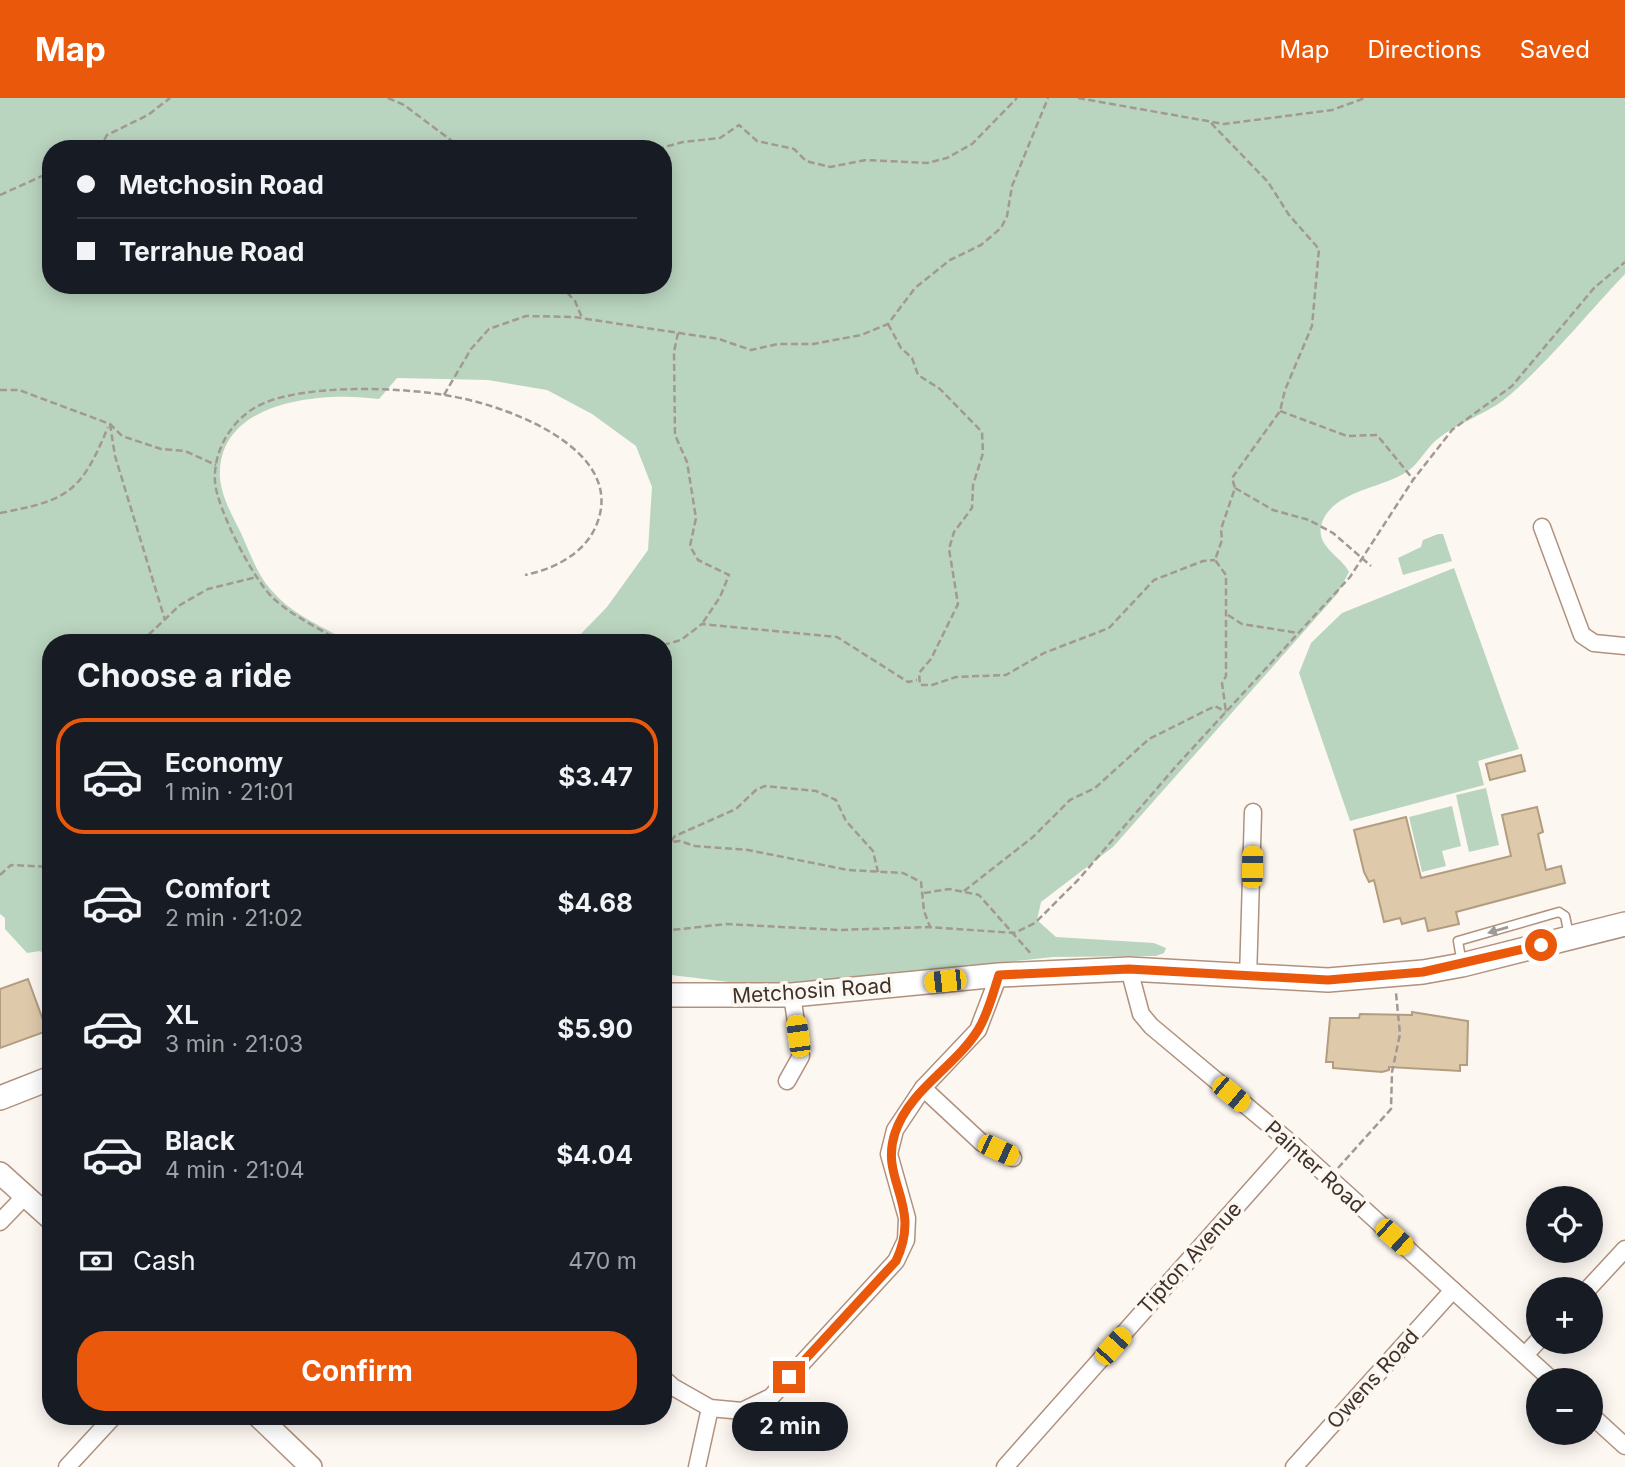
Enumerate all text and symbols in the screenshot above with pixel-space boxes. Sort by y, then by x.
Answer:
text: Map [35,29,106,69]
text: Map [1280,35,1329,64]
text: Directions [1367,35,1482,64]
text: Saved [1520,35,1590,64]
text: Metchosin Road [119,169,324,200]
text: Terrahue Road [119,236,304,267]
text: Choose a ride [77,656,292,695]
icon: car [81,745,144,808]
text: Economy [165,747,283,778]
text: $3.47 [558,761,633,792]
text: 1 min · 21:01 [165,778,294,806]
car [1242,846,1263,888]
icon: car [81,871,144,934]
text: Comfort [165,873,270,904]
text: $4.68 [558,887,633,918]
text: 2 min · 21:02 [165,904,303,932]
one-way arrow [1487,925,1508,935]
route start [1525,929,1557,961]
car [924,968,967,994]
street label: Metchosin Road [731,972,893,1009]
icon: car [81,997,144,1060]
text: XL [165,999,199,1030]
text: $5.90 [557,1013,633,1044]
car [785,1014,812,1058]
text: 3 min · 21:03 [165,1030,303,1058]
car [1209,1072,1254,1116]
street label: Painter Road [1260,1115,1371,1218]
icon: car [81,1123,144,1186]
text: Black [165,1125,235,1156]
car [975,1132,1022,1168]
text: $4.04 [556,1139,633,1170]
text: 4 min · 21:04 [165,1156,305,1184]
map controls [1526,1186,1603,1445]
button: locate [1526,1186,1603,1263]
street label: Tipton Avenue [1133,1196,1247,1319]
car [1372,1215,1417,1259]
icon: cash [77,1242,115,1280]
text: Cash [133,1245,196,1276]
text: 470 m [568,1247,637,1275]
button: + [1526,1277,1603,1354]
car [1092,1323,1135,1369]
street label: Owens Road [1321,1324,1424,1434]
button: Confirm [77,1331,637,1411]
route end [773,1361,805,1393]
button: − [1526,1368,1603,1445]
callout: 2 min [731,1402,847,1450]
text: 2 min [759,1412,821,1440]

